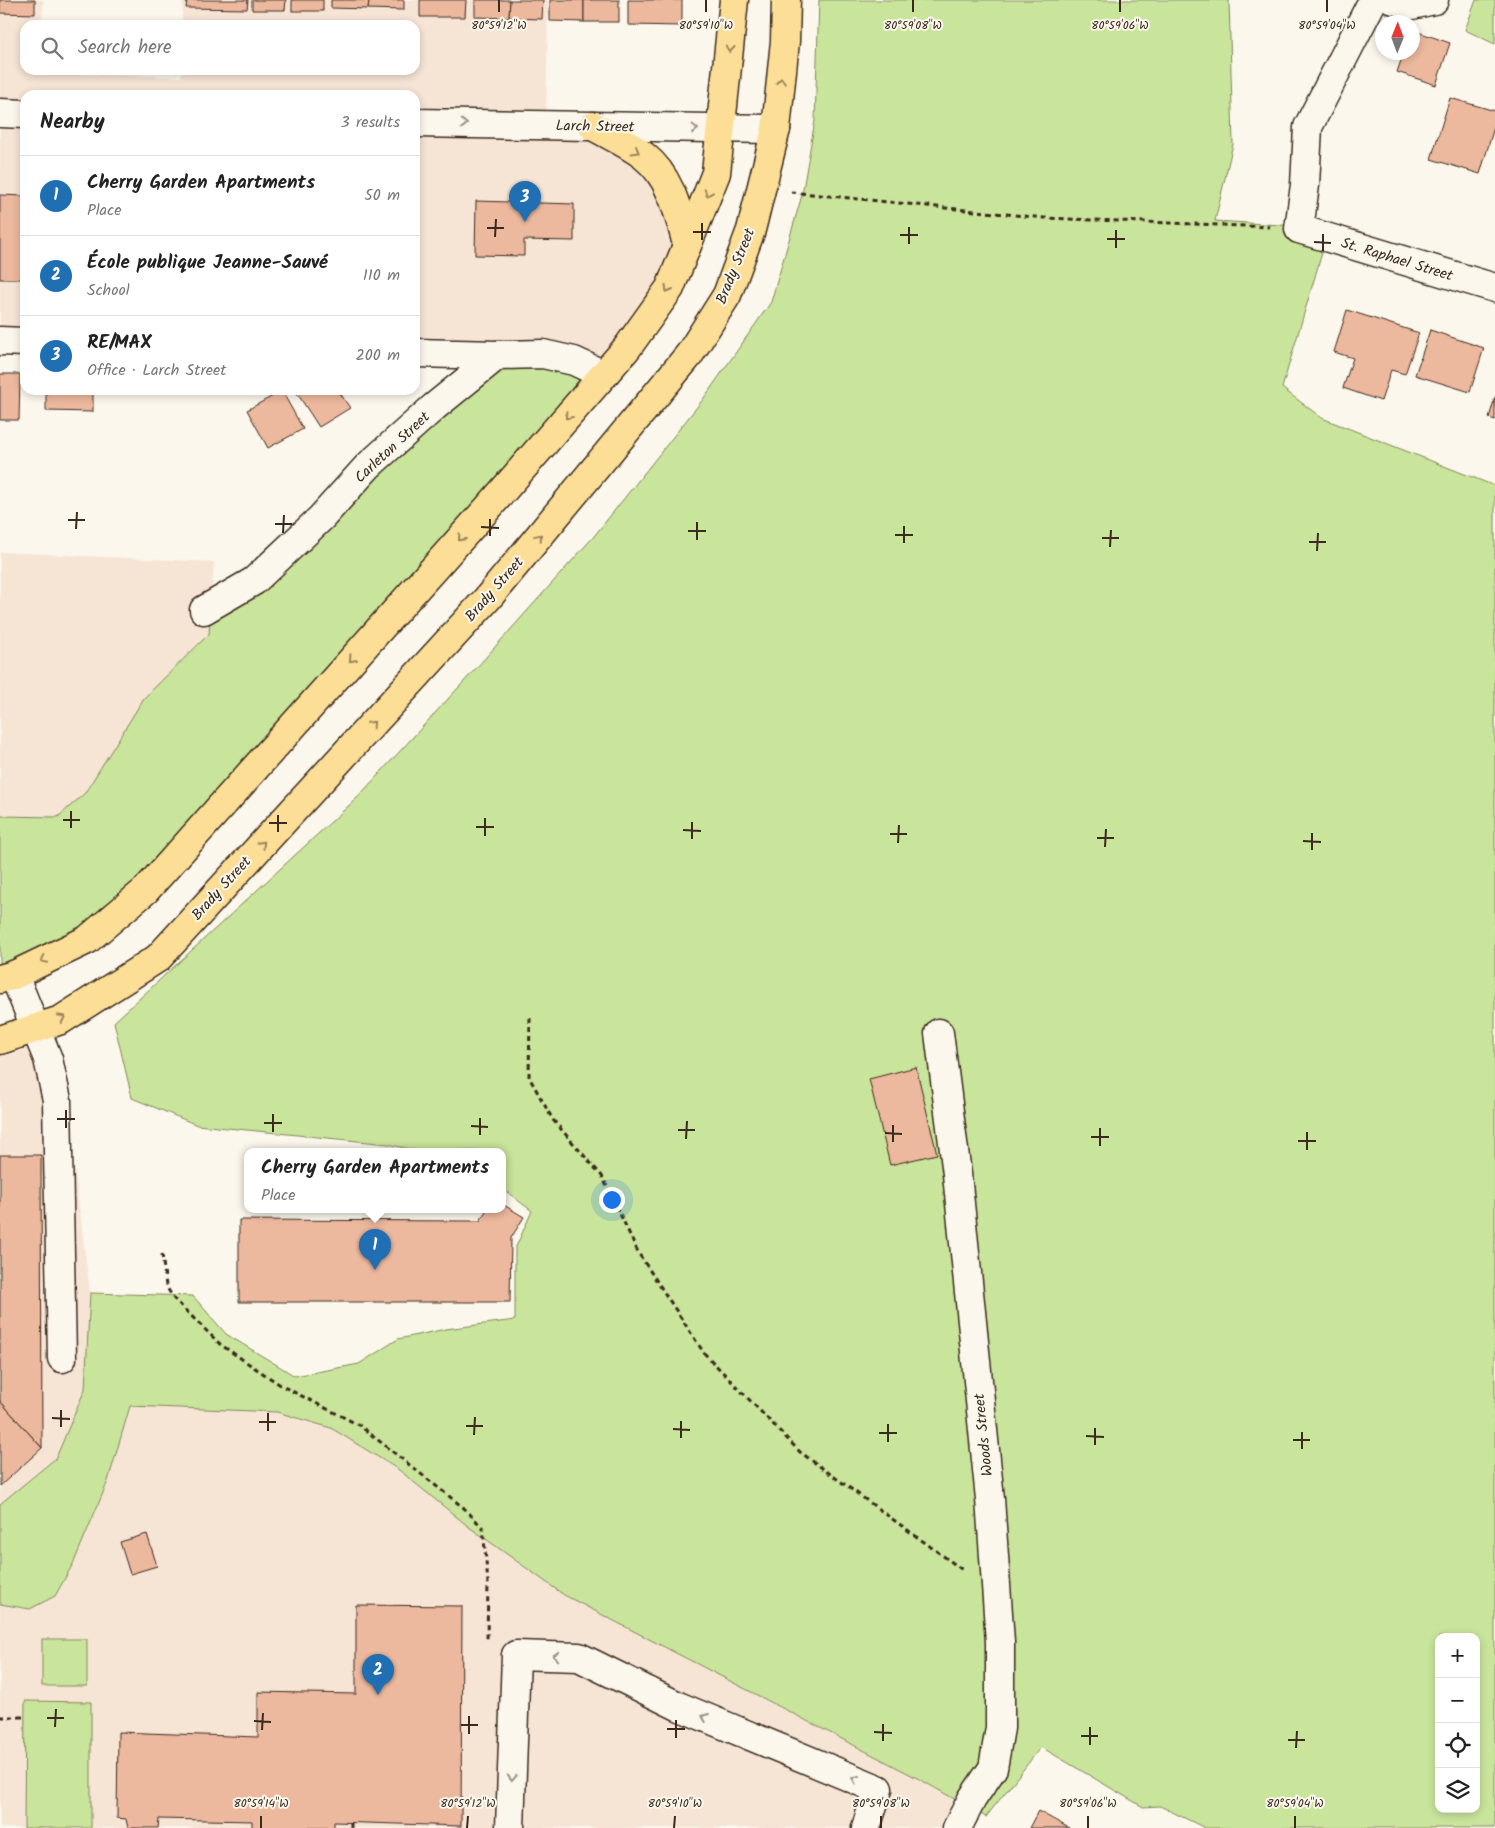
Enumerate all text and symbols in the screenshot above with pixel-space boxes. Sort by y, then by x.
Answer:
north arrow [1375,15,1420,60]
text: 80°59'12"W [471,16,527,35]
text: 80°59'10"W [679,16,733,35]
text: 80°59'08"W [884,16,942,35]
text: 80°59'06"W [1091,16,1149,35]
text: 80°59'04"W [1298,16,1356,35]
search box [20,20,420,75]
text: Search here [78,33,172,63]
icon: search [38,34,66,62]
one-way arrow [725,45,736,53]
one-way arrow [775,77,786,85]
text: Nearby [40,106,105,139]
text: 3 results [341,110,400,135]
street label: Larch Street [555,114,635,140]
one-way arrow [460,118,468,129]
one-way arrow [691,123,699,134]
one-way arrow [630,145,639,155]
text: Cherry Garden Apartments [87,168,315,198]
pin: 3 [509,181,541,222]
text: 1 [54,183,58,208]
text: 50 m [364,183,400,208]
one-way arrow [704,188,714,197]
text: Place [87,198,121,223]
street label: Brady Street [710,225,762,308]
street label: St. Raphael Street [1338,232,1456,288]
text: École publique Jeanne-Sauvé [87,248,328,278]
text: 2 [51,263,61,288]
text: 110 m [363,263,400,288]
text: School [87,278,130,303]
one-way arrow [664,283,674,292]
text: RE/MAX [87,328,152,358]
text: 3 [52,343,60,368]
text: 200 m [356,343,400,368]
text: Office · Larch Street [87,358,226,383]
street label: Carleton Street [349,406,436,489]
one-way arrow [565,411,574,420]
one-way arrow [458,533,467,542]
one-way arrow [533,534,542,543]
street label: Brady Street [459,551,530,628]
one-way arrow [349,654,358,663]
one-way arrow [366,721,375,730]
one-way arrow [256,840,265,849]
street label: Brady Street [186,851,258,926]
one-way arrow [40,954,49,965]
one-way arrow [57,1014,66,1024]
popup [244,1148,506,1213]
text: Cherry Garden Apartments [261,1153,489,1183]
text: Place [261,1183,295,1208]
your location [599,1187,625,1213]
pin: 1 [359,1229,391,1270]
street label: Woods Street [968,1392,1000,1478]
map controls [1435,1633,1480,1813]
button: + [1435,1633,1480,1678]
one-way arrow [552,1651,560,1662]
pin: 2 [362,1654,394,1695]
button: − [1435,1678,1480,1723]
one-way arrow [701,1713,710,1723]
button: locate [1435,1723,1480,1768]
button: layers [1435,1768,1480,1813]
one-way arrow [507,1774,517,1782]
one-way arrow [851,1775,860,1786]
text: 80°59'14"W [233,1794,289,1813]
text: 80°59'12"W [440,1794,496,1813]
text: 80°59'10"W [648,1794,702,1813]
text: 80°59'08"W [852,1794,910,1813]
text: 80°59'06"W [1059,1794,1117,1813]
text: 80°59'04"W [1266,1794,1324,1813]

